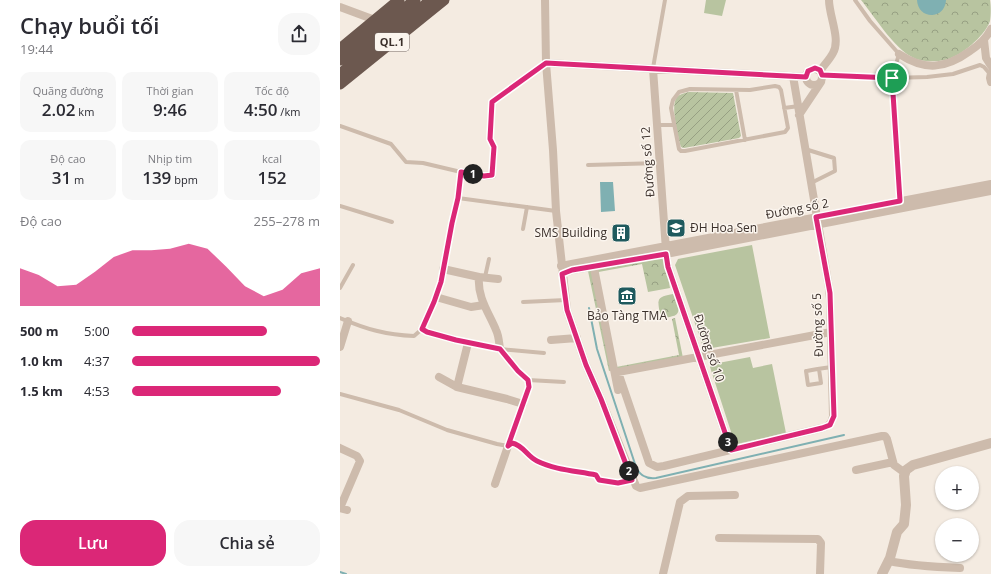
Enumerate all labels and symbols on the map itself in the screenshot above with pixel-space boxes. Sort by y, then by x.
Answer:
road number: QL.1 [375,33,409,51]
pin [875,61,909,95]
street label: Đường số 12 [637,126,658,198]
pin: 1 [463,164,483,184]
street label: Đường số 2 [764,194,830,223]
school or university icon: ĐH Hoa Sen [665,217,687,239]
place label: ĐH Hoa Sen [690,219,757,236]
building icon: SMS Building [610,222,632,244]
place label: SMS Building [535,224,607,241]
museum icon: Bảo Tàng TMA [616,285,638,307]
street label: Đường số 5 [808,293,827,357]
place label: Bảo Tàng TMA [587,307,667,324]
street label: Đường số 10 [690,312,729,384]
pin: 3 [718,432,738,452]
pin: 2 [619,461,639,481]

